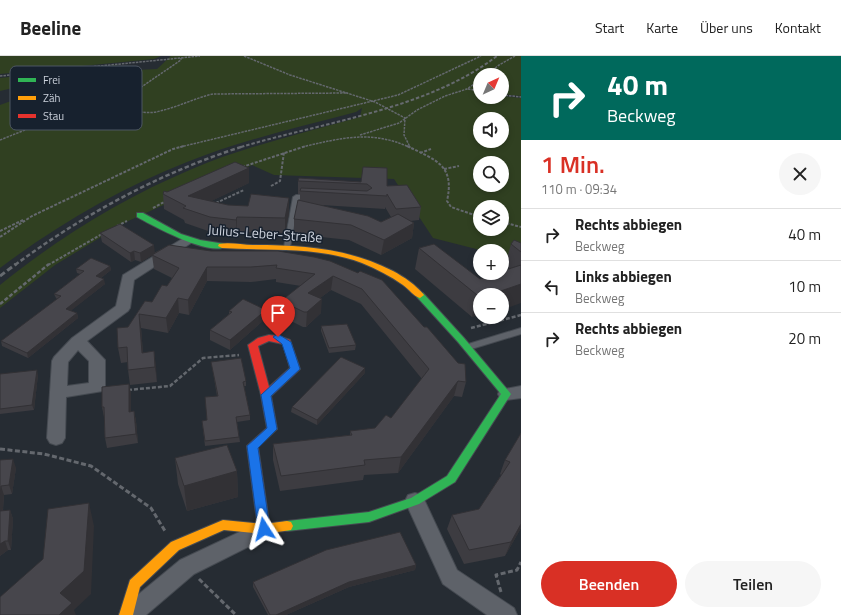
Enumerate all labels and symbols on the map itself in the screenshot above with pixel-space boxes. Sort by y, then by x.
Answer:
legend [10,66,142,130]
north arrow [473,68,509,104]
text: Frei [43,72,60,88]
text: Zäh [43,90,60,106]
text: Stau [43,108,64,124]
street label: Julius-Leber-Straße [207,219,323,247]
pin [261,296,295,337]
position arrow [243,508,285,550]

